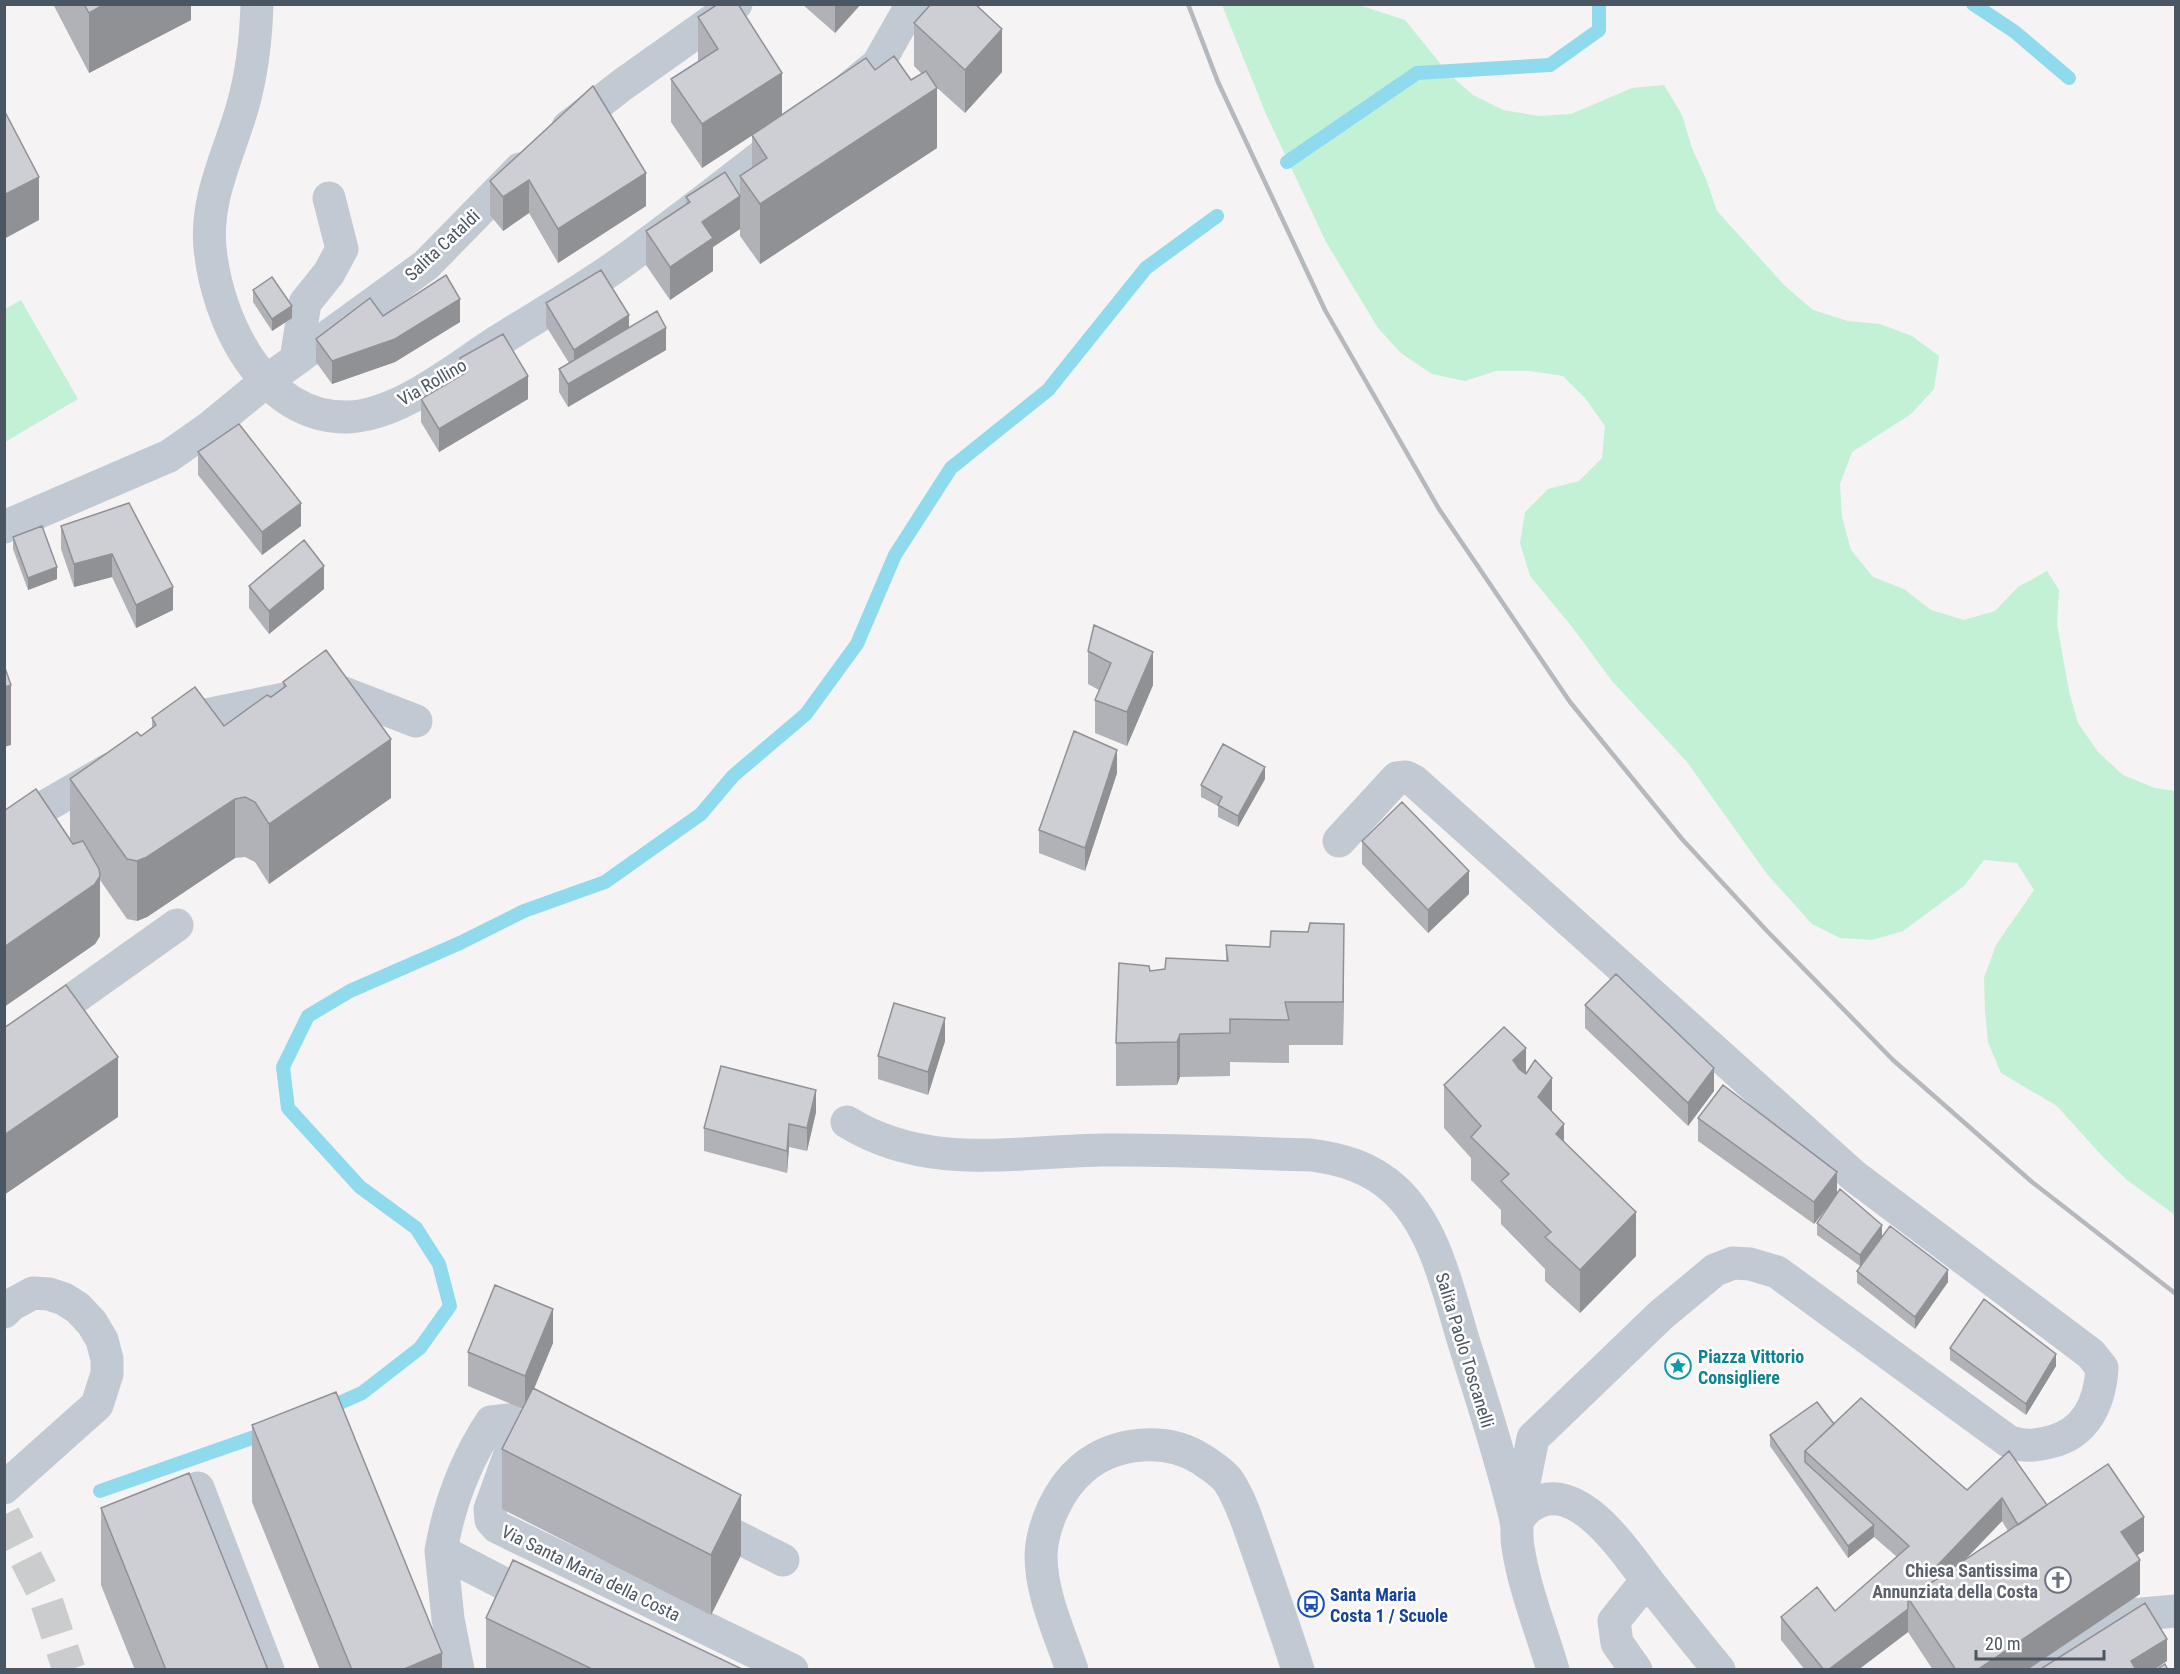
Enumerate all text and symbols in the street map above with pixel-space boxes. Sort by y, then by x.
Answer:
street label: Salita Cataldi [400,205,484,285]
street label: Via Rollino [394,354,470,410]
street label: Salita Paolo Toscanelli [1431,1270,1499,1430]
place label: Piazza Vittorio Consigliere [1698,1346,1804,1388]
place icon: Piazza Vittorio Consigliere [1663,1351,1693,1381]
street label: Via Santa Maria della Costa [498,1521,684,1625]
place label: Chiesa Santissima Annunziata della Costa [1872,1560,2038,1602]
church icon: Chiesa Santissima Annunziata della Costa [2043,1565,2073,1595]
place label: Santa Maria Costa 1 / Scuole [1330,1584,1448,1626]
bus stop icon: Santa Maria Costa 1 / Scuole [1296,1589,1326,1619]
scale bar [1976,1623,2104,1661]
text: 20 m [1985,1633,2020,1654]

